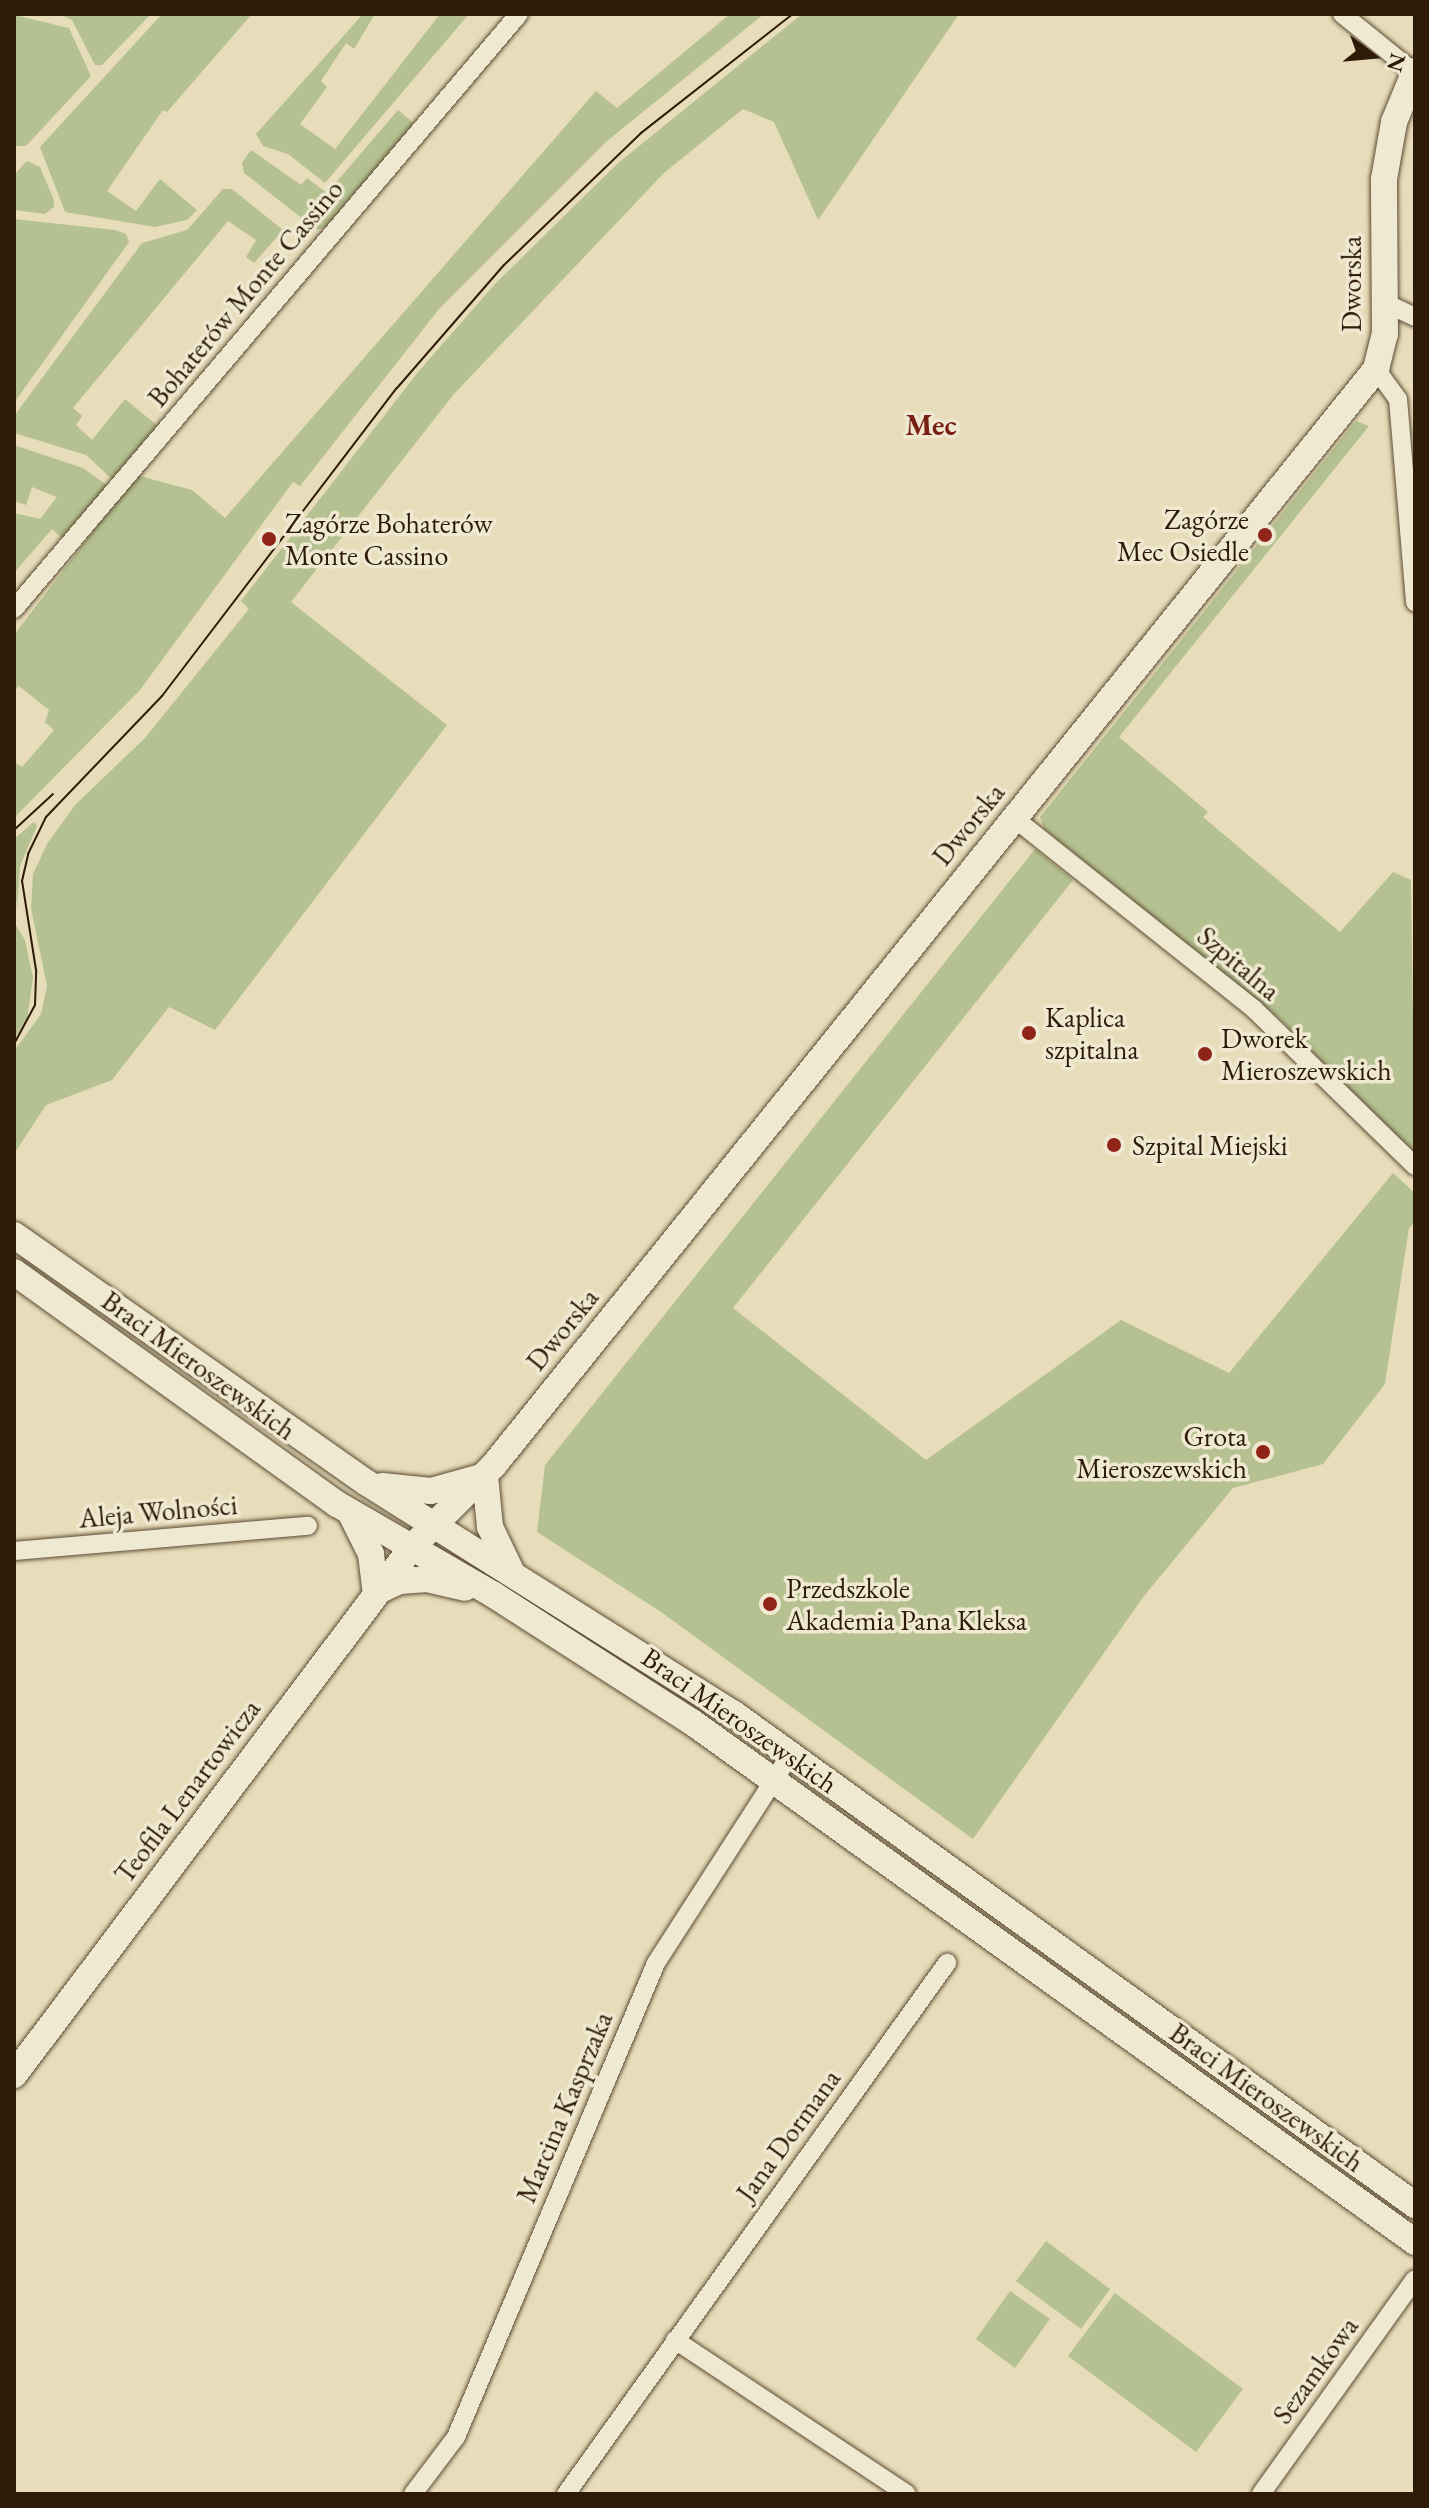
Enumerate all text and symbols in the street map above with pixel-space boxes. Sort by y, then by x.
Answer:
north arrow [1333,16,1413,96]
text: N [1380,50,1413,75]
street label: Bohaterów Monte Cassino [140,173,350,413]
street label: Dworska [1334,236,1368,332]
district label: Mec [905,407,957,443]
place label: Zagórze Mec Osiedle [1117,502,1249,568]
place label: Zagórze Bohaterów Monte Cassino [285,506,493,572]
marker: Zagórze Mec Osiedle [1256,526,1274,544]
marker: Zagórze Bohaterów Monte Cassino [260,530,278,548]
street label: Dworska [925,776,1011,872]
street label: Szpitalna [1191,919,1287,1007]
place label: Kaplica szpitalna [1045,1000,1139,1066]
place label: Dworek Mieroszewskich [1221,1021,1392,1087]
marker: Kaplica szpitalna [1020,1024,1038,1042]
marker: Dworek Mieroszewskich [1196,1045,1214,1063]
place label: Szpital Miejski [1132,1128,1288,1162]
marker: Szpital Miejski [1103,1134,1125,1156]
street label: Dworska [519,1281,605,1377]
street label: Braci Mieroszewskich [95,1283,303,1447]
place label: Grota Mieroszewskich [1076,1419,1247,1485]
marker: Grota Mieroszewskich [1254,1443,1272,1461]
street label: Aleja Wolności [77,1487,239,1535]
place label: Przedszkole Akademia Pana Kleksa [786,1571,1027,1637]
marker: Przedszkole Akademia Pana Kleksa [761,1595,779,1613]
street label: Braci Mieroszewskich [636,1640,844,1800]
street label: Teofila Lenartowicza [107,1692,267,1890]
street label: Marcina Kasprzaka [509,2006,619,2208]
street label: Braci Mieroszewskich [1163,2015,1371,2179]
street label: Jana Dormana [729,2062,847,2208]
street label: Sezamkowa [1265,2310,1365,2430]

